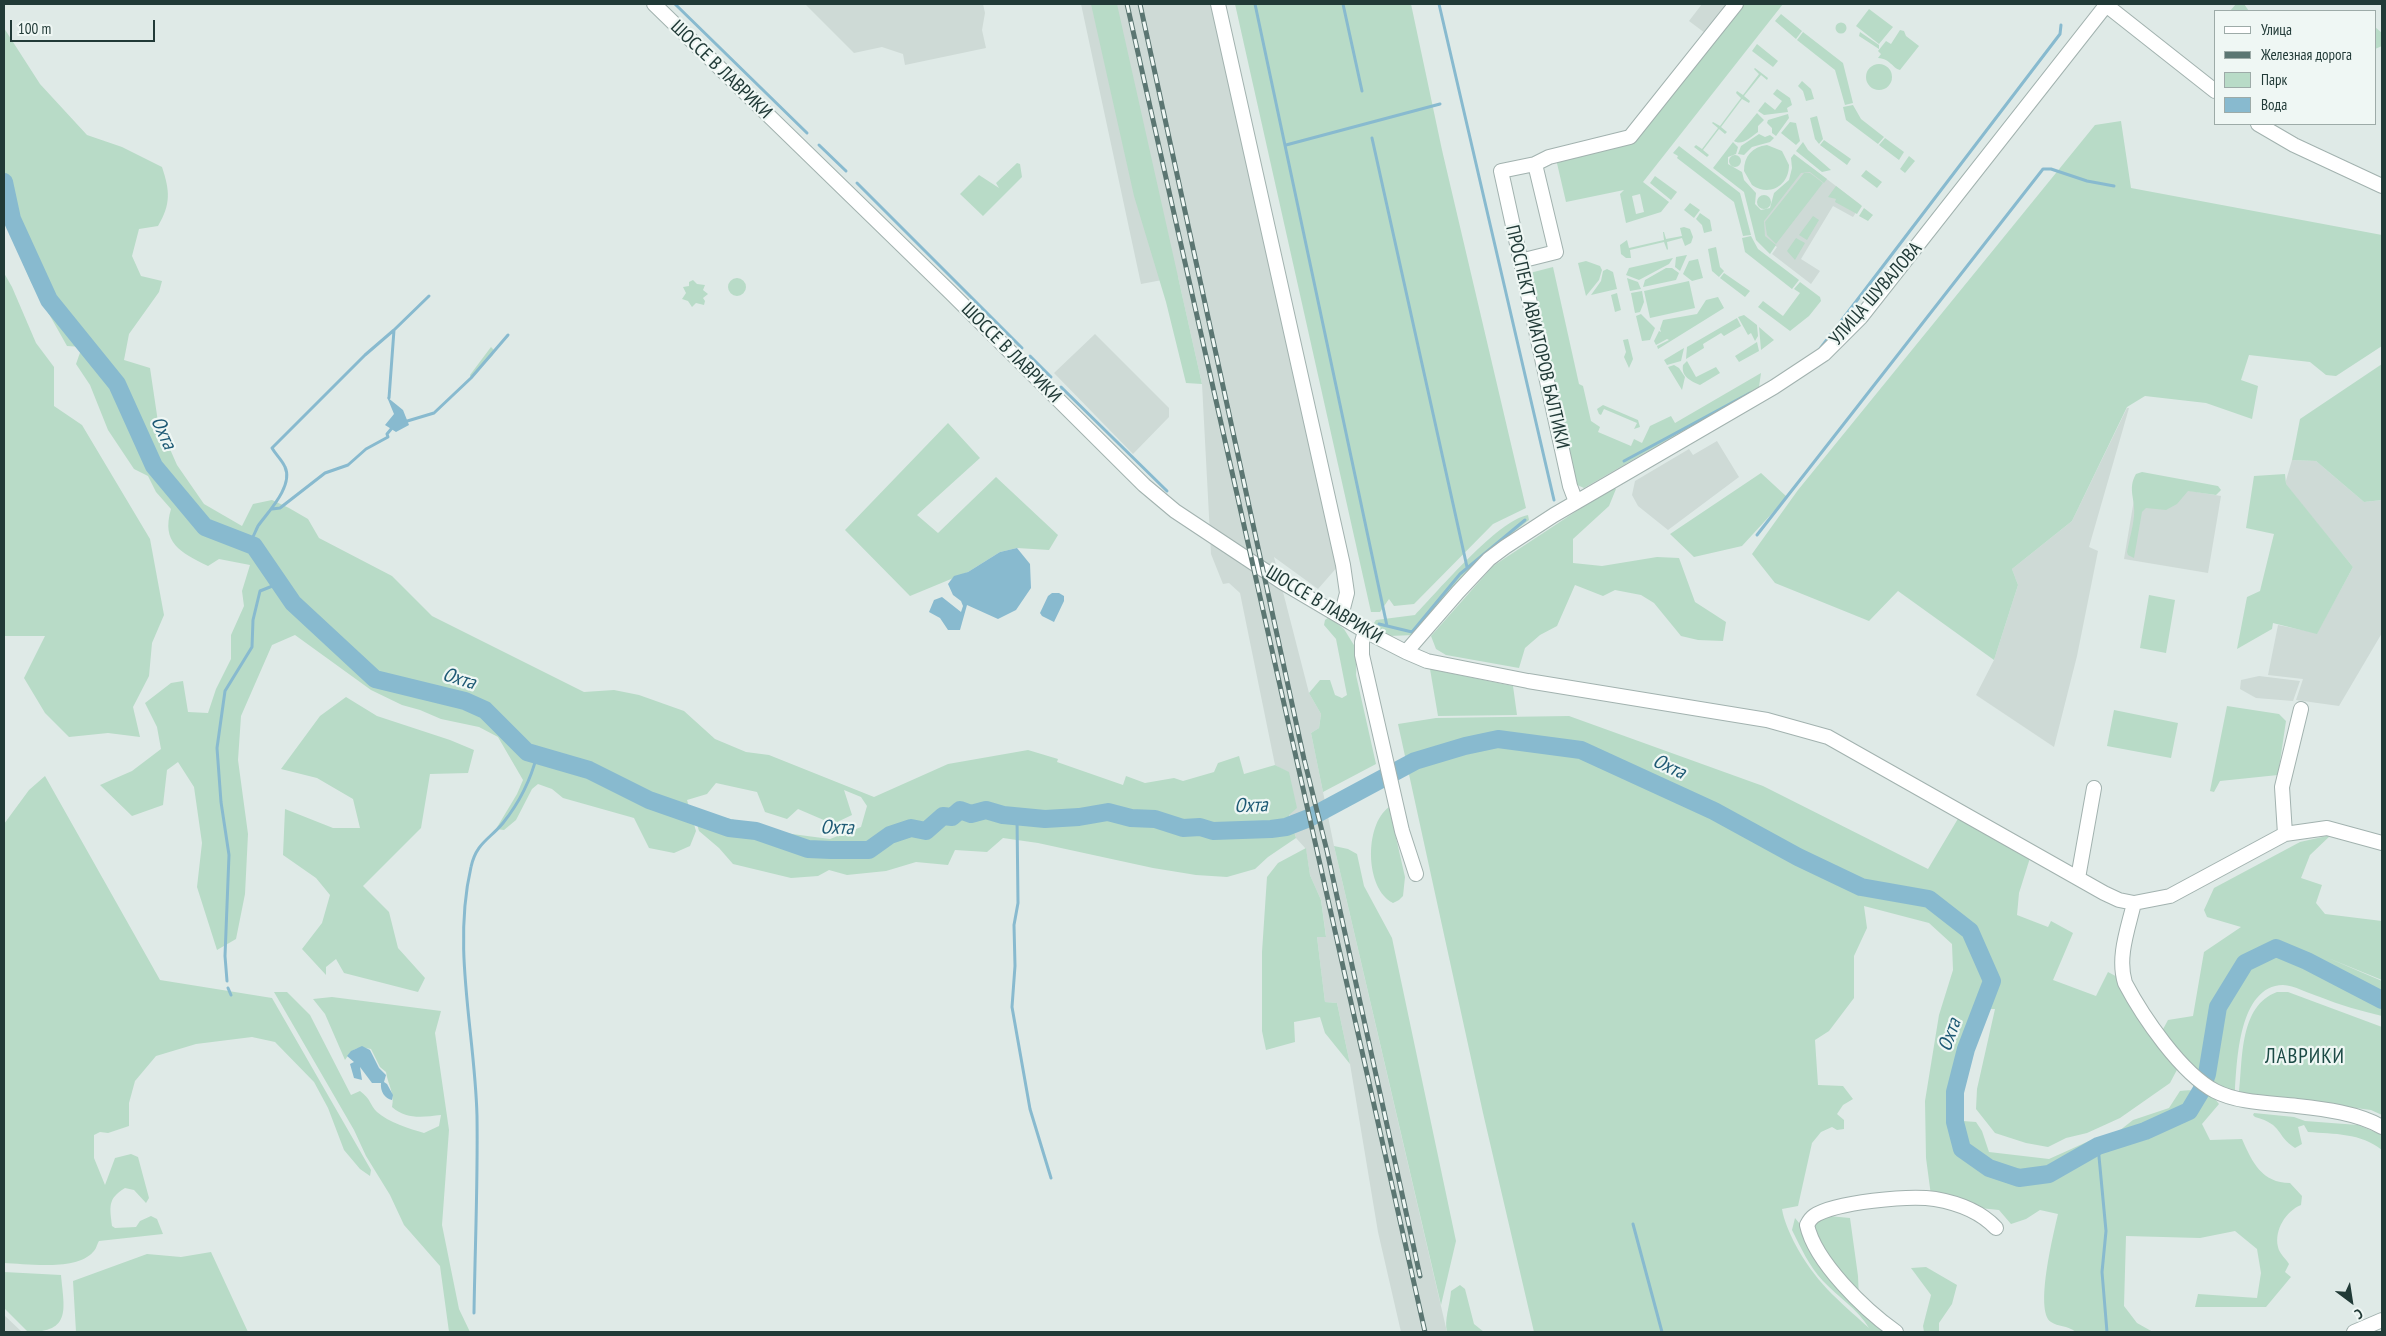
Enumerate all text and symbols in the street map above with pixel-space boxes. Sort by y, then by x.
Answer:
scale bar [12,10,158,42]
legend [2214,10,2376,125]
street label: ШОССЕ В ЛАВРИКИ [666,16,776,124]
text: 100 m [18,19,51,38]
text: Улица [2261,20,2292,39]
text: Железная дорога [2261,45,2352,64]
text: Парк [2261,70,2287,89]
text: Вода [2261,95,2287,114]
street label: ПРОСПЕКТ АВИАТОРОВ БАЛТИКИ [1500,223,1574,451]
street label: УЛИЦА ШУВАЛОВА [1825,238,1927,350]
street label: ШОССЕ В ЛАВРИКИ [956,298,1066,408]
water label: Охта [145,413,181,453]
street label: ШОССЕ В ЛАВРИКИ [1262,561,1386,649]
water label: Охта [440,663,478,695]
water label: Охта [1649,749,1689,785]
water label: Охта [1234,793,1268,819]
water label: Охта [820,816,854,840]
water label: Охта [1933,1015,1967,1055]
district label: ЛАВРИКИ [2264,1044,2346,1070]
north arrow [2326,1276,2376,1326]
text: С [2351,1304,2366,1323]

